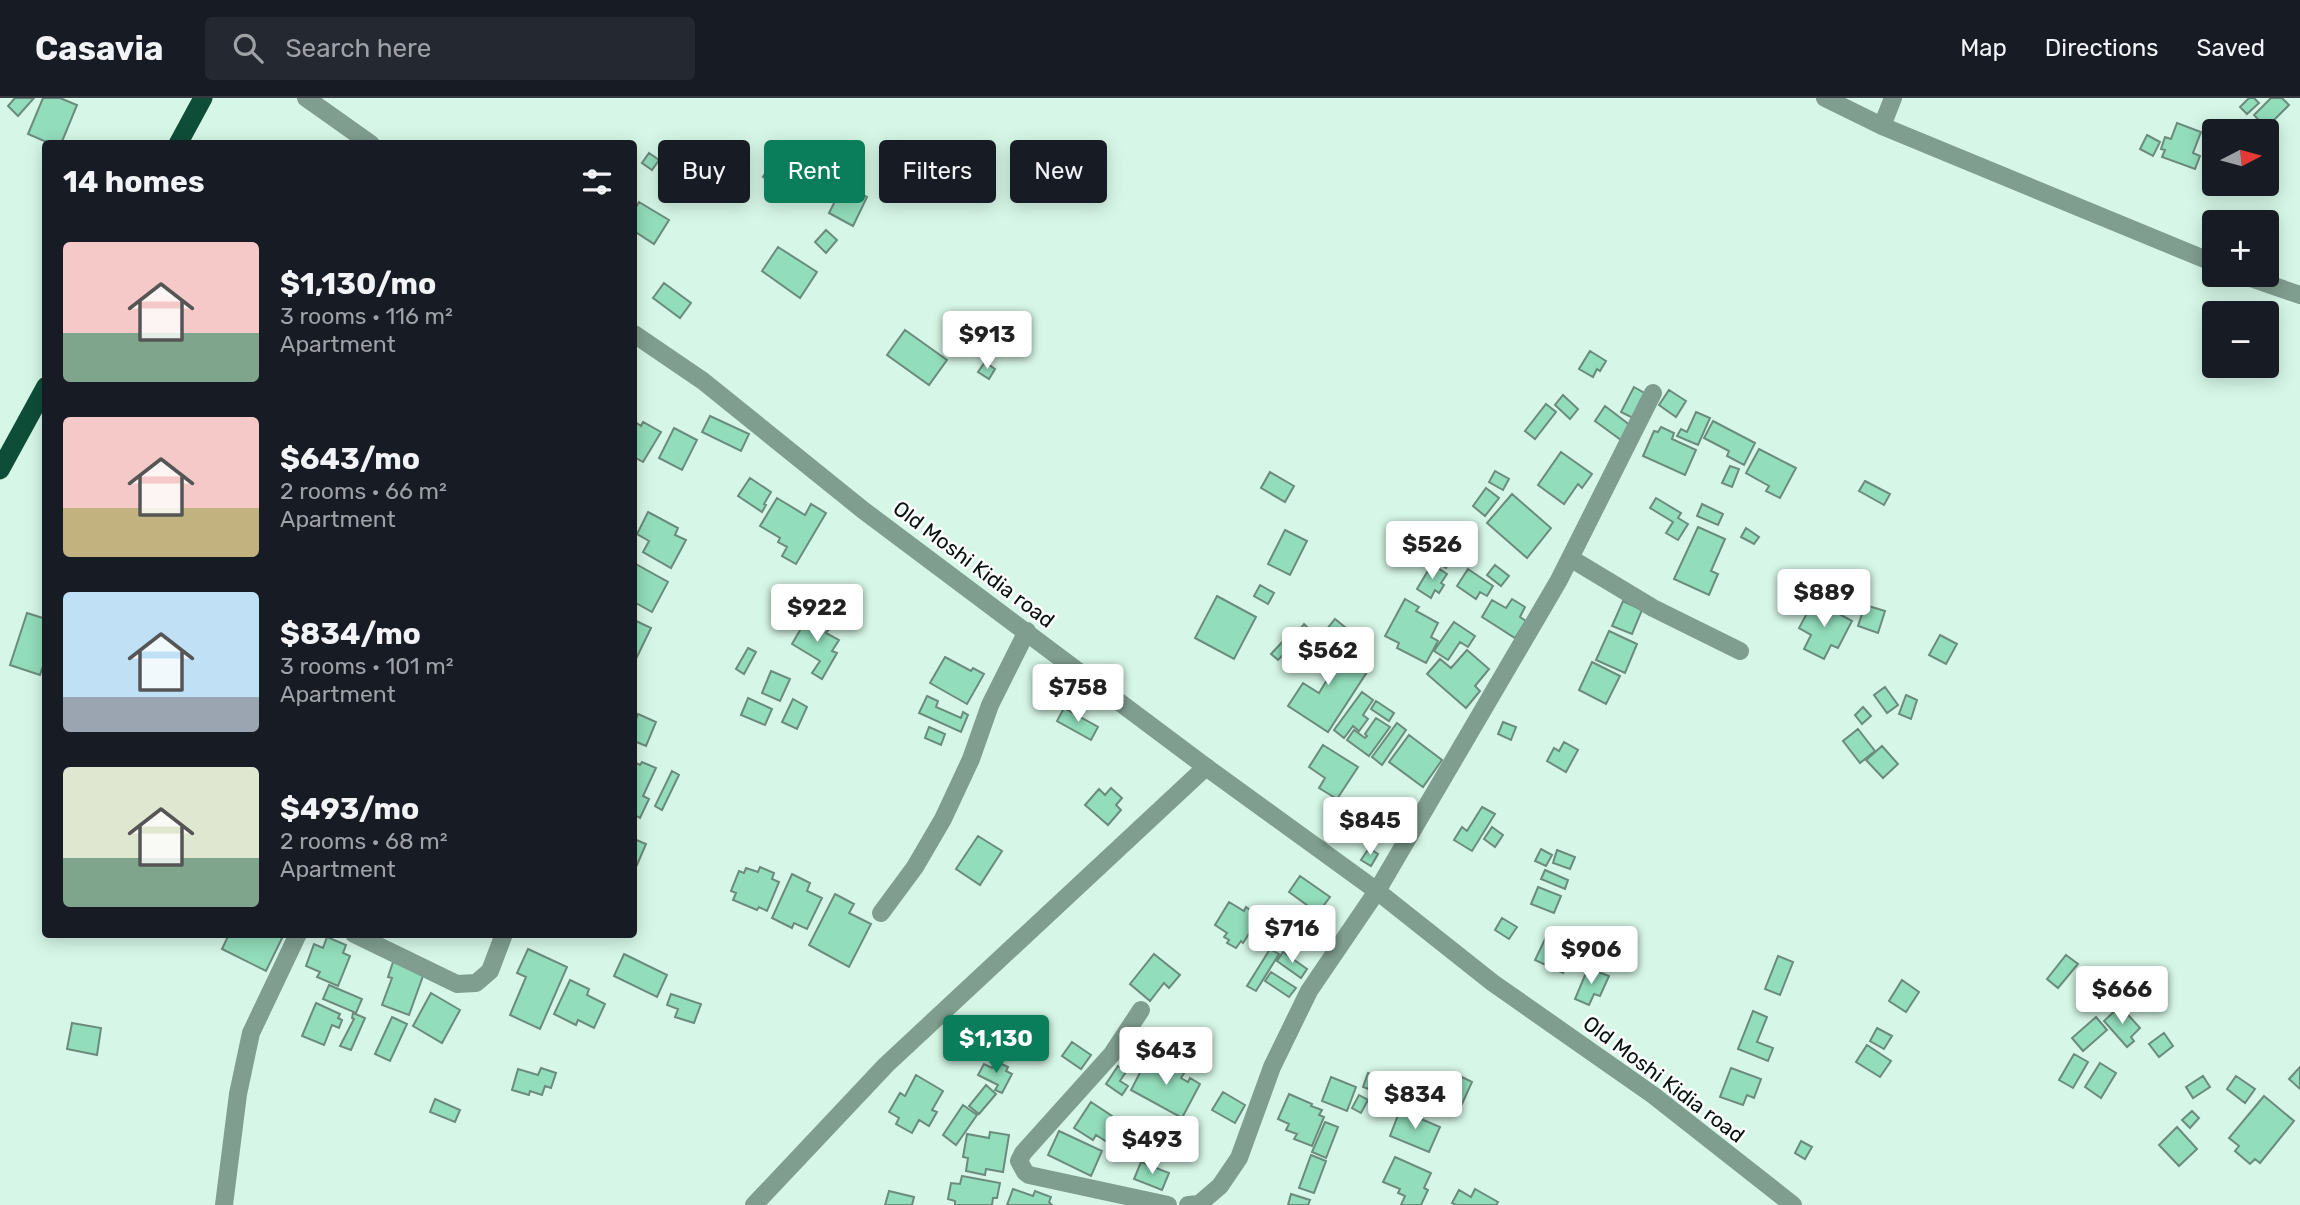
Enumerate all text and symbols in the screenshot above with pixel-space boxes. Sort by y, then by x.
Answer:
search box [205,17,695,80]
text: Casavia [35,29,163,68]
icon: search [229,29,267,67]
text: Search here [285,33,431,64]
text: Map [1960,34,2007,62]
text: Directions [2045,34,2158,62]
text: Saved [2196,34,2265,62]
north arrow [2202,119,2278,196]
map controls [2202,119,2279,378]
chip: Buy [658,140,750,203]
chip: Rent [764,140,865,203]
chip: Filters [879,140,996,203]
chip: New [1010,140,1107,203]
icon: filters [578,163,616,201]
text: 14 homes [63,164,205,200]
button: + [2202,210,2279,287]
text: $1,130/mo [280,266,436,302]
icon: home [119,270,203,354]
button: − [2202,301,2279,378]
text: 3 rooms · 116 m² [280,302,453,330]
pin: $913 [946,312,1028,371]
text: $913 [959,320,1015,348]
text: Apartment [280,330,396,358]
text: $643/mo [280,441,420,477]
icon: home [119,445,203,529]
text: 2 rooms · 66 m² [280,477,447,505]
street label: Old Moshi Kidia road [888,495,1060,633]
text: Apartment [280,505,396,533]
pin: $526 [1391,522,1473,581]
text: $526 [1402,530,1462,558]
pin: $889 [1783,570,1865,629]
text: $889 [1793,578,1855,606]
pin: $922 [776,584,858,644]
text: $922 [787,593,847,621]
text: $834/mo [280,616,421,652]
icon: home [119,620,203,704]
pin: $562 [1287,628,1369,687]
text: $562 [1298,636,1358,664]
text: 3 rooms · 101 m² [280,652,454,680]
pin: $758 [1037,664,1119,724]
text: $758 [1049,673,1107,701]
text: Apartment [280,680,396,708]
text: $493/mo [280,791,419,827]
icon: home [119,795,203,879]
pin: $845 [1329,798,1411,857]
text: $845 [1339,806,1401,834]
text: 2 rooms · 68 m² [280,827,448,855]
text: Apartment [280,855,396,883]
pin: $716 [1251,906,1333,965]
text: $716 [1265,914,1319,942]
pin: $906 [1550,926,1632,986]
text: $906 [1561,935,1621,963]
pin: $666 [2081,967,2163,1026]
text: $666 [2092,975,2152,1003]
street label: Old Moshi Kidia road [1578,1010,1750,1148]
pin: $1,130 [939,1016,1053,1075]
text: $1,130 [959,1024,1033,1052]
pin: $643 [1125,1028,1207,1087]
text: $643 [1135,1036,1197,1064]
pin: $834 [1374,1072,1456,1131]
text: $834 [1384,1080,1446,1108]
pin: $493 [1111,1116,1193,1176]
text: $493 [1122,1125,1182,1153]

